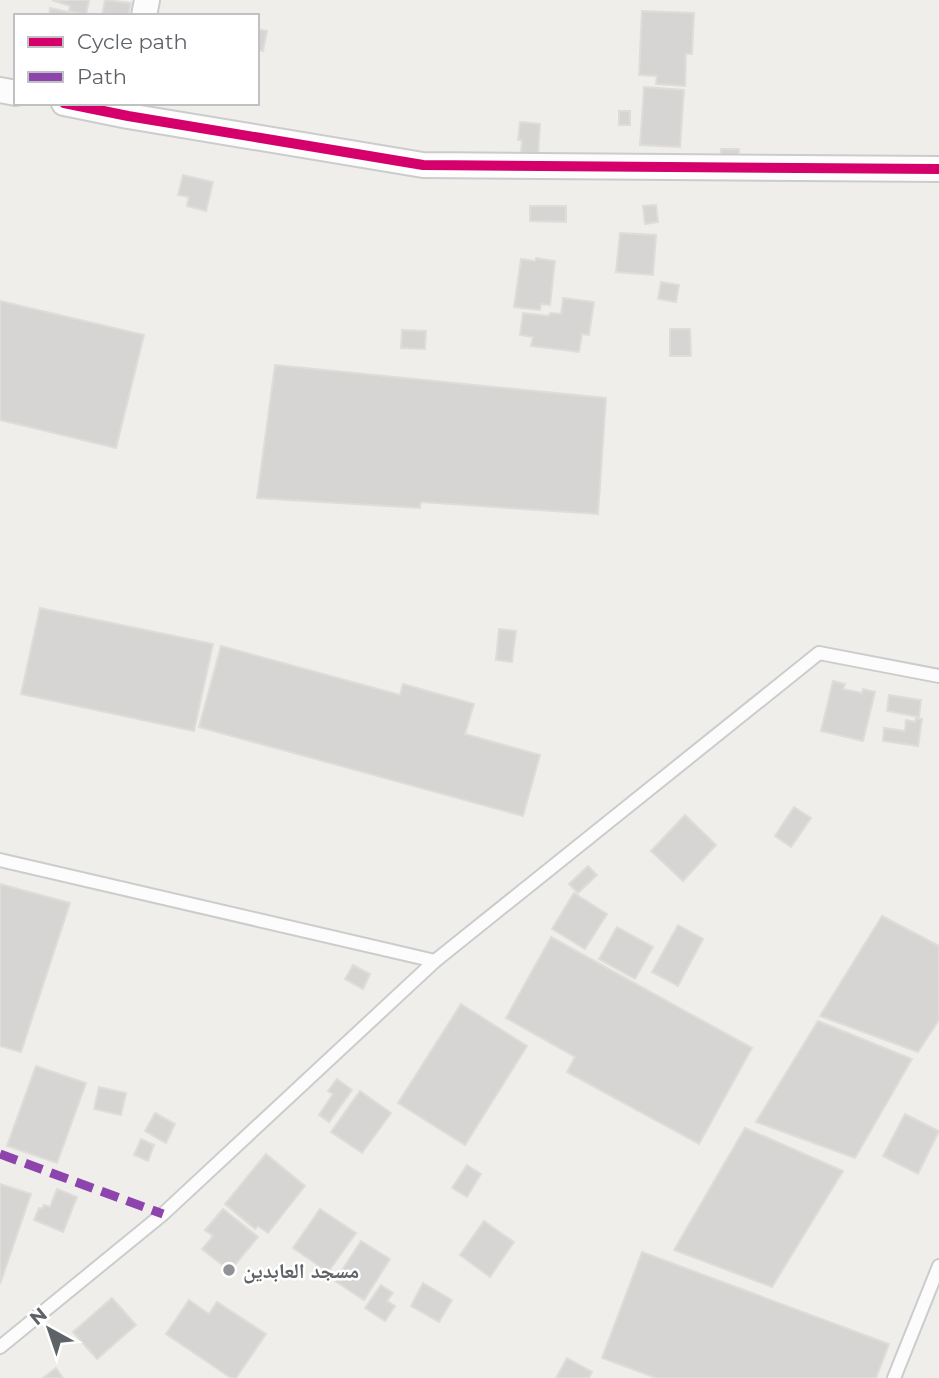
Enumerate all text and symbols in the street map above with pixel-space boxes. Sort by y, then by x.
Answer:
legend [14,14,259,105]
text: Cycle path [77,29,188,54]
text: Path [77,64,127,89]
place label: مسجد العابدين [243,1258,359,1284]
marker: مسجد العابدين [221,1262,237,1278]
north arrow [14,1294,84,1364]
text: N [25,1303,52,1330]

